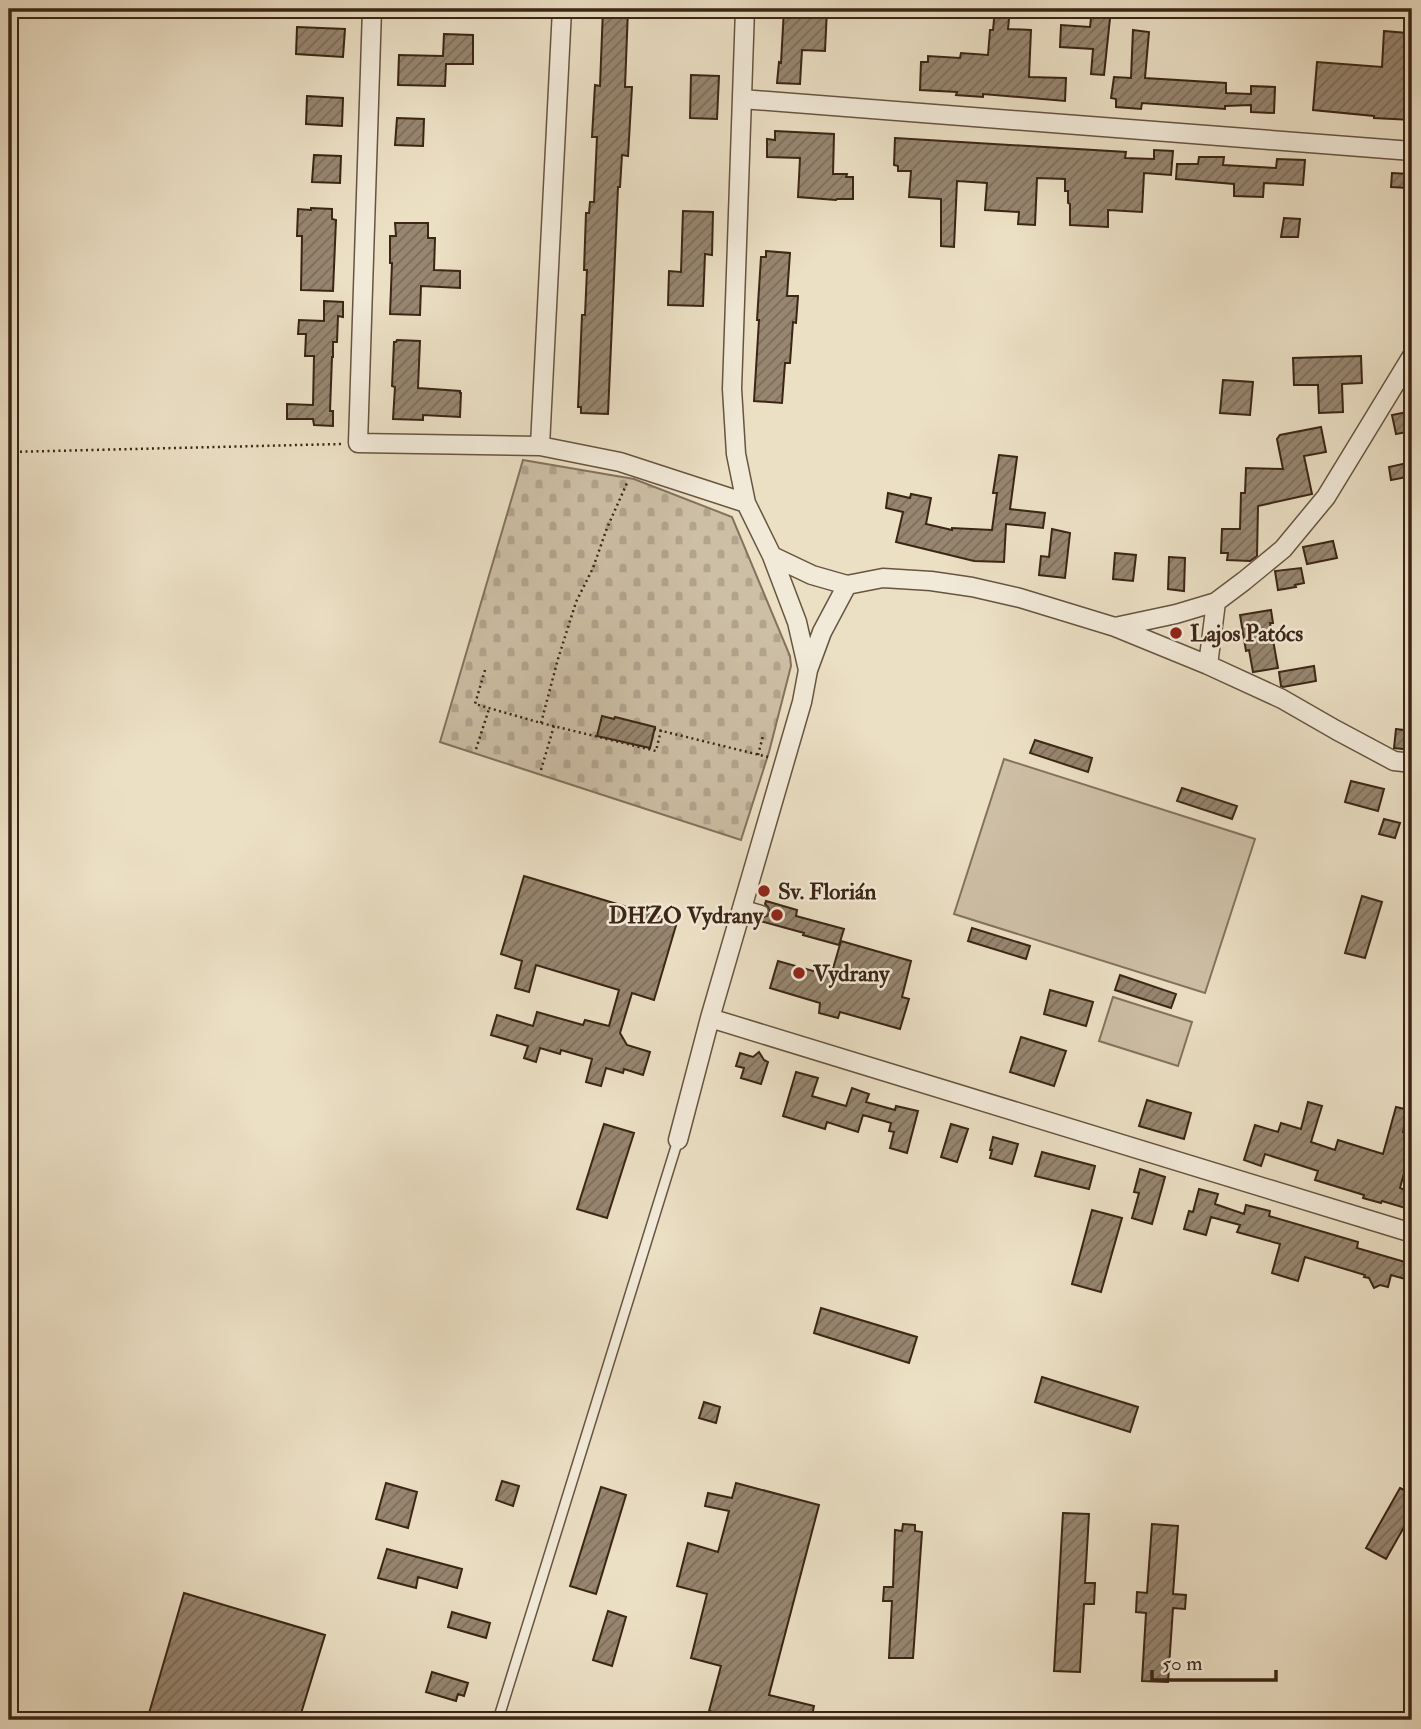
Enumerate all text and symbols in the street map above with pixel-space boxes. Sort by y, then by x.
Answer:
place label: Lajos Patócs [1190,619,1303,648]
marker: Lajos Patócs [1168,625,1184,641]
place label: Sv. Florián [778,877,876,906]
marker: Sv. Florián [756,883,772,899]
place label: DHZO Vydrany [608,901,764,931]
marker: DHZO Vydrany [769,907,785,923]
place label: Vydrany [812,959,890,989]
marker: Vydrany [791,965,807,981]
scale bar [1152,1638,1276,1682]
text: 50 m [1162,1650,1203,1677]

